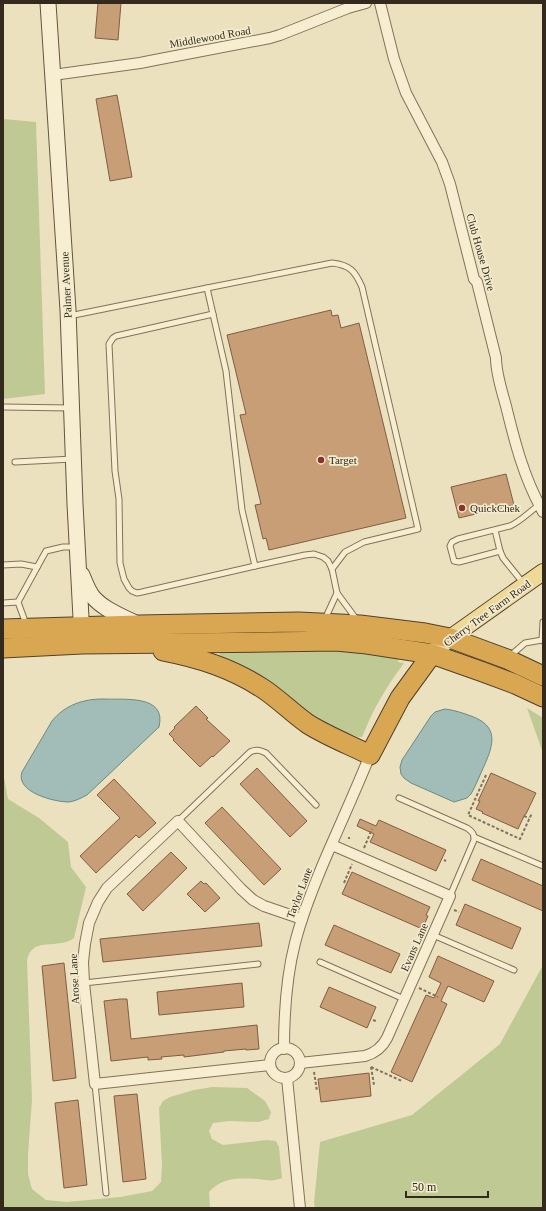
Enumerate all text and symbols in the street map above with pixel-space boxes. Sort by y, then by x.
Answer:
street label: Middlewood Road [168,24,252,50]
street label: Club House Drive [464,212,498,292]
street label: Palmer Avenue [58,251,74,319]
place label: Target [329,454,357,466]
marker: Target [316,455,326,465]
place label: QuickChek [470,502,521,514]
marker: QuickChek [457,503,467,513]
street label: Cherry Tree Farm Road [441,577,533,649]
street label: Taylor Lane [284,866,314,920]
street label: Evans Lane [398,921,430,973]
street label: Arose Lane [67,953,81,1005]
scale bar [406,1173,488,1199]
text: 50 m [412,1180,437,1194]

